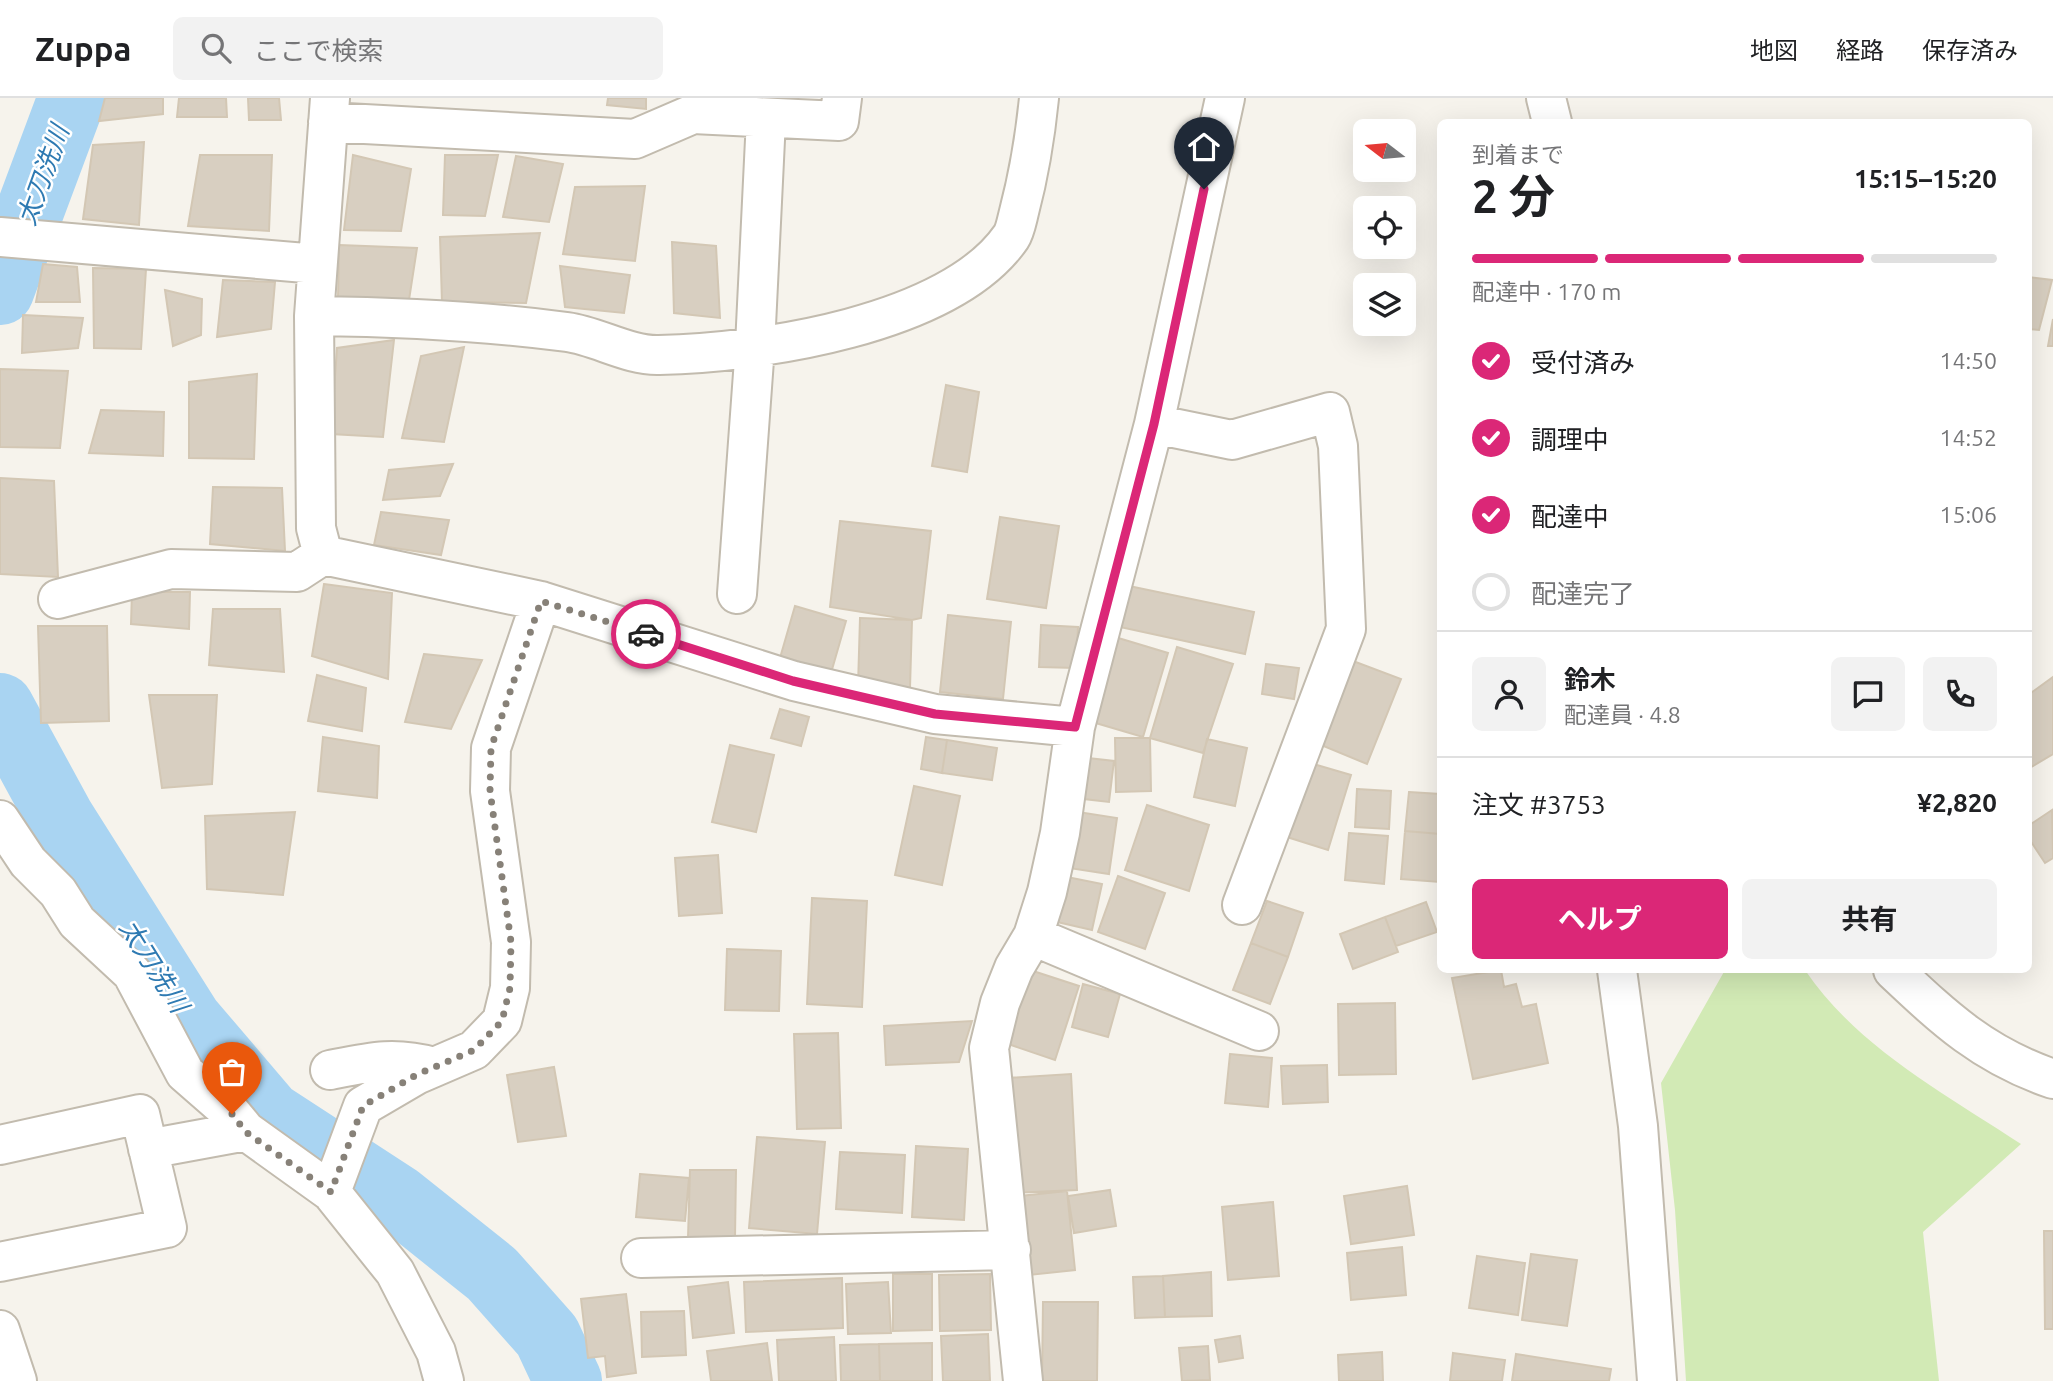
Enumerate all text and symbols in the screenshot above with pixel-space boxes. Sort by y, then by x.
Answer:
search box [173,17,663,80]
icon: search [197,29,235,67]
text: Zuppa [35,30,131,67]
text: ここで検索 [253,36,383,65]
text: 地図 [1750,37,1798,64]
text: 経路 [1836,37,1884,64]
text: 保存済み [1922,37,2018,64]
pin [1174,117,1234,189]
water label: 太刀洗川 [11,118,75,229]
north arrow [1353,119,1416,182]
map controls [1353,119,1416,336]
icon: home [1185,128,1223,166]
text: 到着まで [1472,142,1564,167]
text: 15:15–15:20 [1854,164,1997,193]
text: 2 分 [1472,170,1555,222]
button: locate [1353,196,1416,259]
button: layers [1353,273,1416,336]
text: 配達中 · 170 m [1472,279,1621,304]
icon: check [1472,342,1510,380]
text: 受付済み [1531,348,1635,377]
text: 14:50 [1939,348,1997,373]
icon: check [1472,419,1510,457]
text: 調理中 [1531,425,1609,454]
text: 14:52 [1939,425,1997,450]
icon: check [1472,496,1510,534]
text: 配達中 [1531,502,1609,531]
text: 15:06 [1939,502,1997,527]
text: 配達完了 [1531,579,1635,608]
courier [611,599,681,669]
icon: car [627,615,665,653]
button: person [1472,657,1546,731]
button: chat [1831,657,1905,731]
button: phone [1923,657,1997,731]
text: 鈴木 [1564,665,1616,694]
text: 配達員 · 4.8 [1564,702,1681,727]
text: ¥2,820 [1917,788,1997,817]
text: 注文 #3753 [1472,790,1606,819]
button: ヘルプ [1472,879,1728,959]
button: 共有 [1742,879,1997,959]
water label: 太刀洗川 [115,914,196,1020]
pin [202,1042,262,1114]
icon: bag [213,1053,251,1091]

